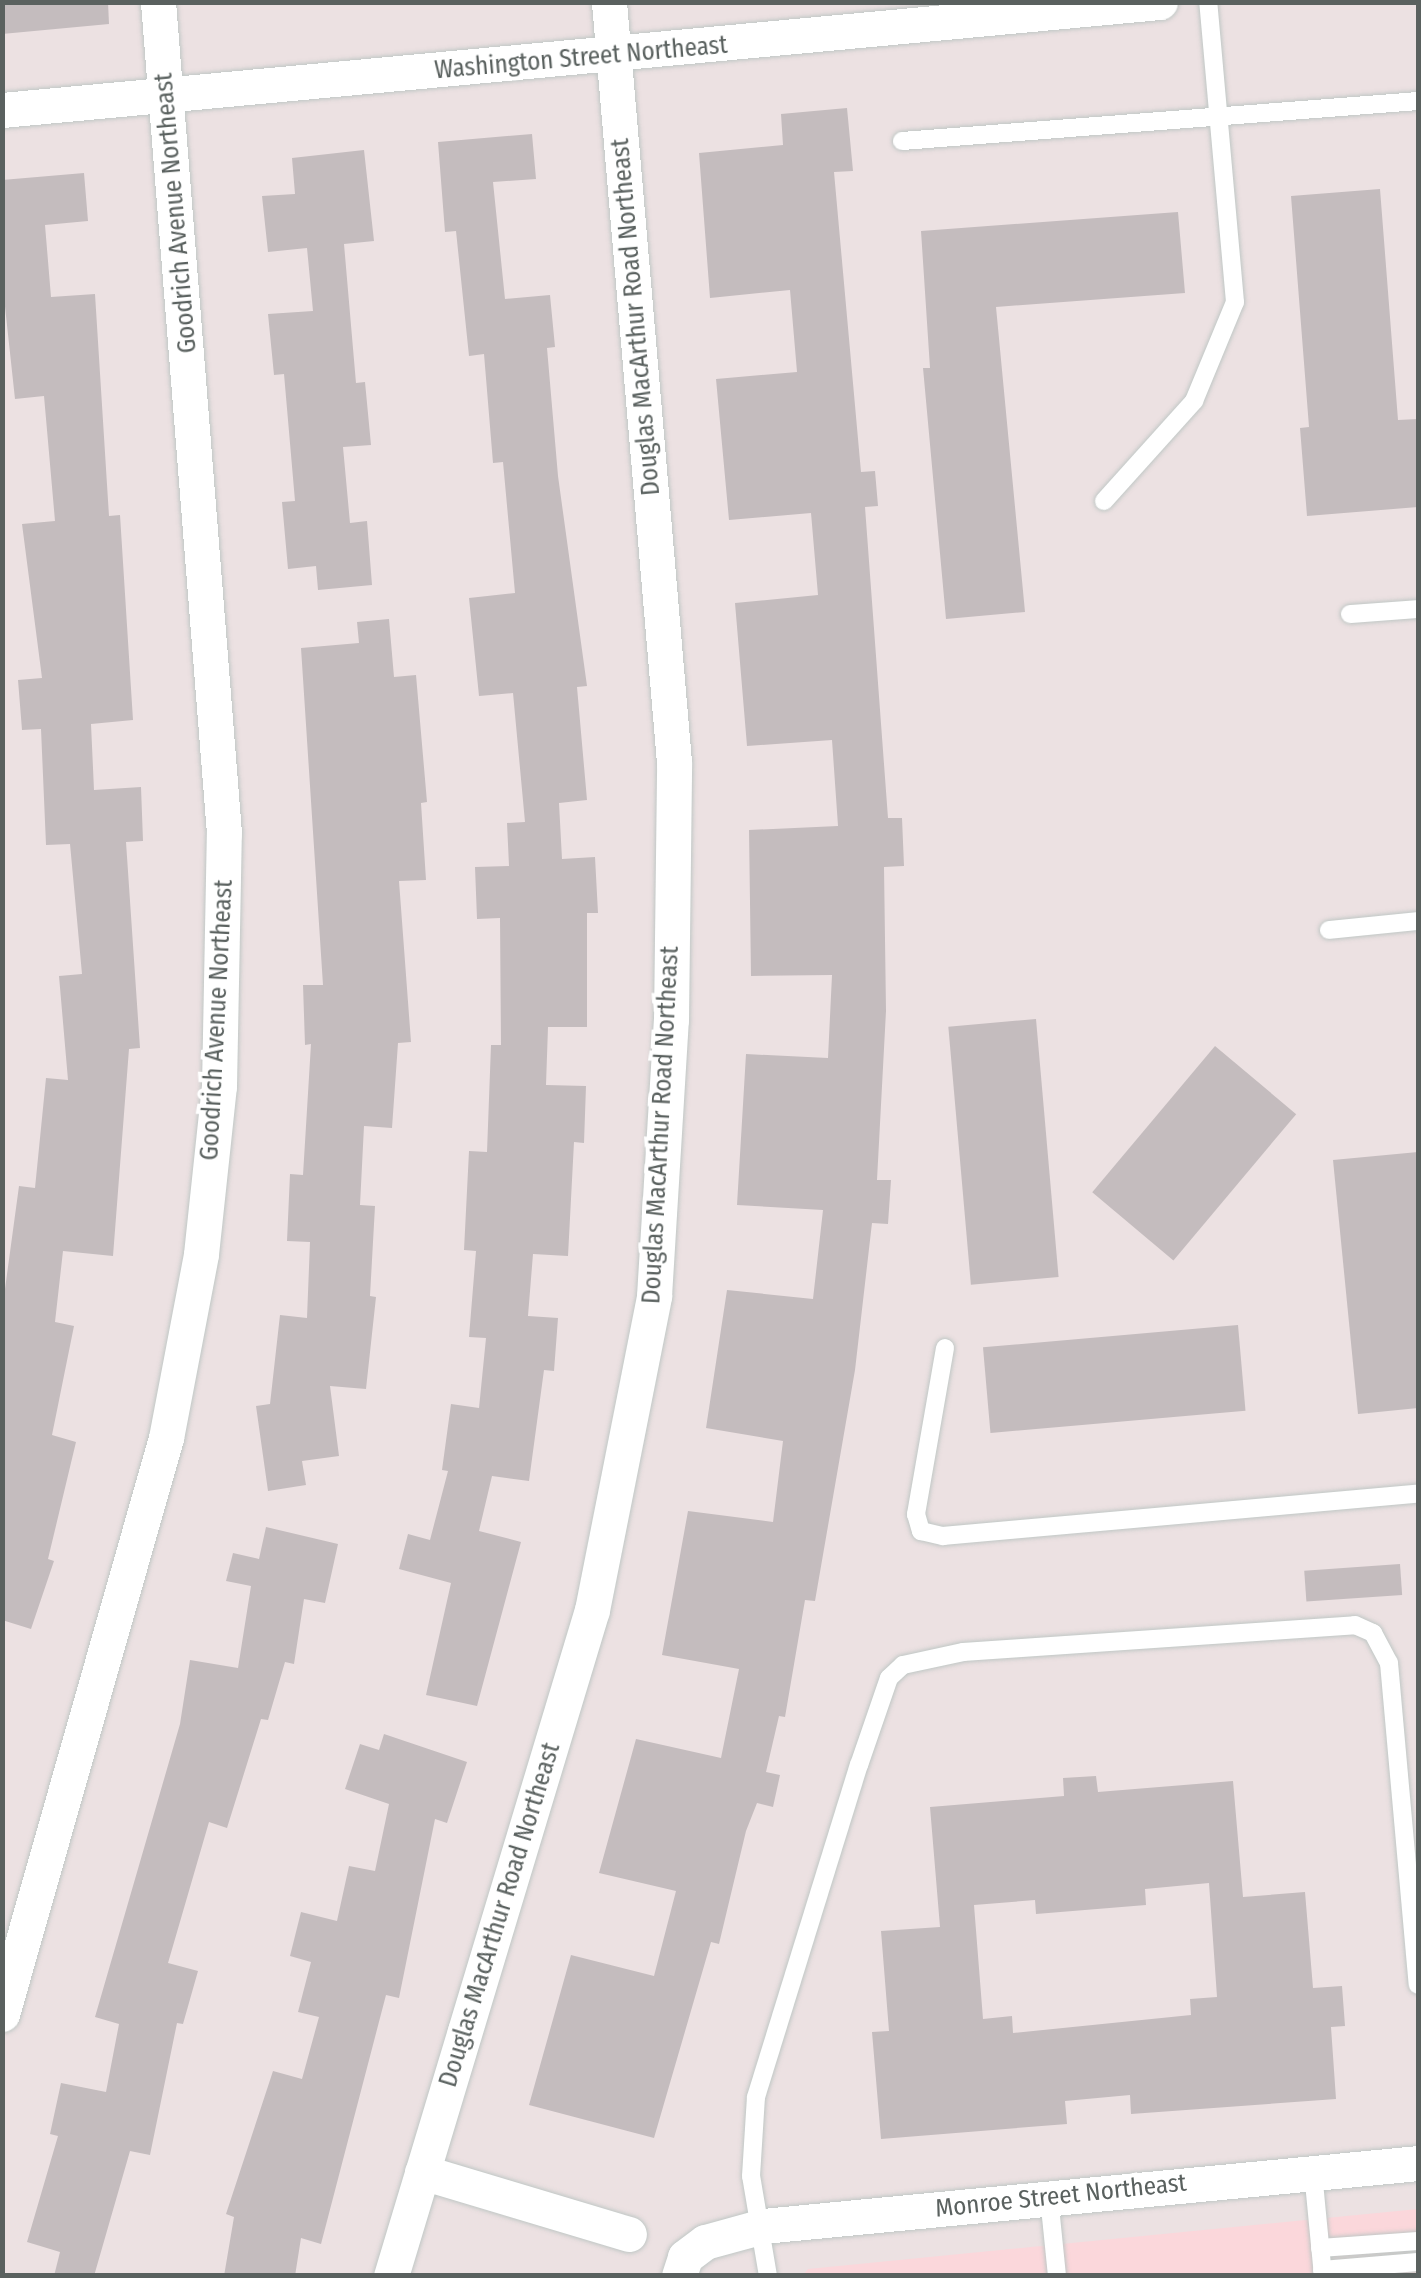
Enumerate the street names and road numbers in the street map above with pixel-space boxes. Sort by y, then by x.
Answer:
street label: Washington Street Northeast [433,30,729,86]
street label: Goodrich Avenue Northeast [149,72,203,354]
street label: Douglas MacArthur Road Northeast [605,137,667,497]
street label: Goodrich Avenue Northeast [195,879,239,1161]
street label: Douglas MacArthur Road Northeast [637,945,685,1305]
street label: Douglas MacArthur Road Northeast [433,1739,567,2091]
street label: Monroe Street Northeast [934,2168,1188,2224]

